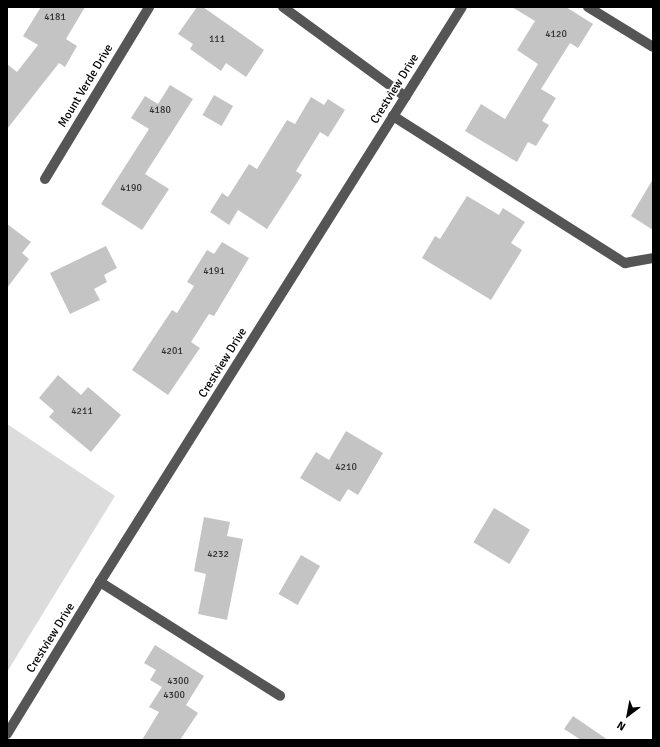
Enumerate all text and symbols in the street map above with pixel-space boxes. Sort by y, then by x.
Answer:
house number: 4181 [44,12,66,24]
house number: 4120 [545,29,567,41]
house number: 111 [209,34,225,46]
street label: Mount Verde Drive [56,42,116,130]
street label: Crestview Drive [368,51,422,127]
house number: 4180 [149,105,171,117]
house number: 4190 [120,183,142,195]
house number: 4191 [203,266,225,278]
street label: Crestview Drive [196,325,250,401]
house number: 4201 [161,346,183,358]
house number: 4211 [71,406,93,418]
house number: 4210 [335,462,357,474]
house number: 4232 [207,549,229,561]
street label: Crestview Drive [24,600,78,676]
house number: 4300 [167,676,189,688]
house number: 4300 [163,690,185,702]
north arrow [608,695,648,735]
text: N [615,718,628,733]

